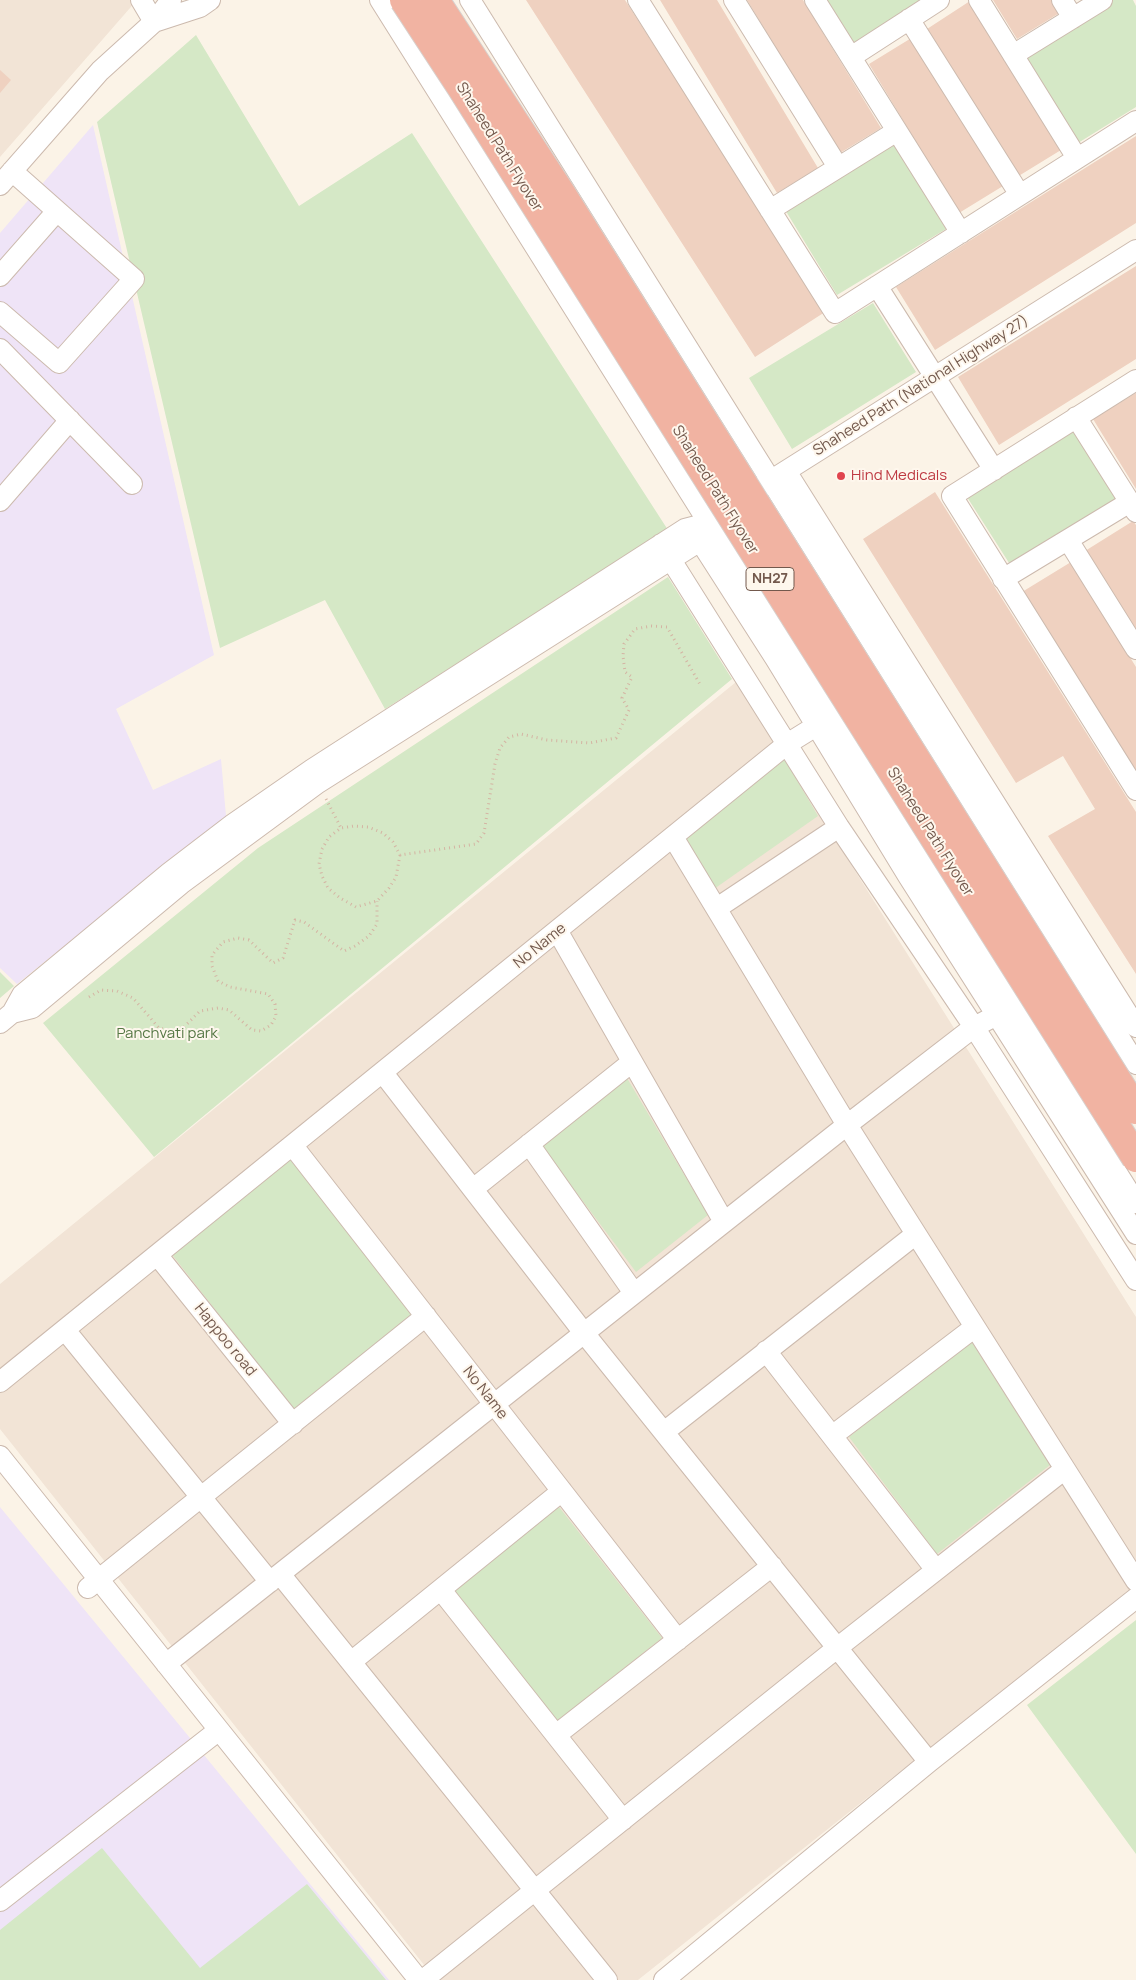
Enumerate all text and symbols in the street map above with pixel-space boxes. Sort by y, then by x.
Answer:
street label: Shaheed Path Flyover [452,79,546,215]
street label: Shaheed Path (National Highway 27) [810,312,1032,460]
street label: Shaheed Path Flyover [668,422,762,558]
place label: Hind Medicals [851,467,947,485]
marker: Hind Medicals [835,470,847,482]
road number: NH27 [746,568,794,590]
street label: Shaheed Path Flyover [883,764,977,900]
street label: No Name [510,919,570,973]
park label: Panchvati park [116,1025,218,1043]
street label: Happoo road [190,1300,260,1380]
street label: No Name [459,1363,511,1423]

